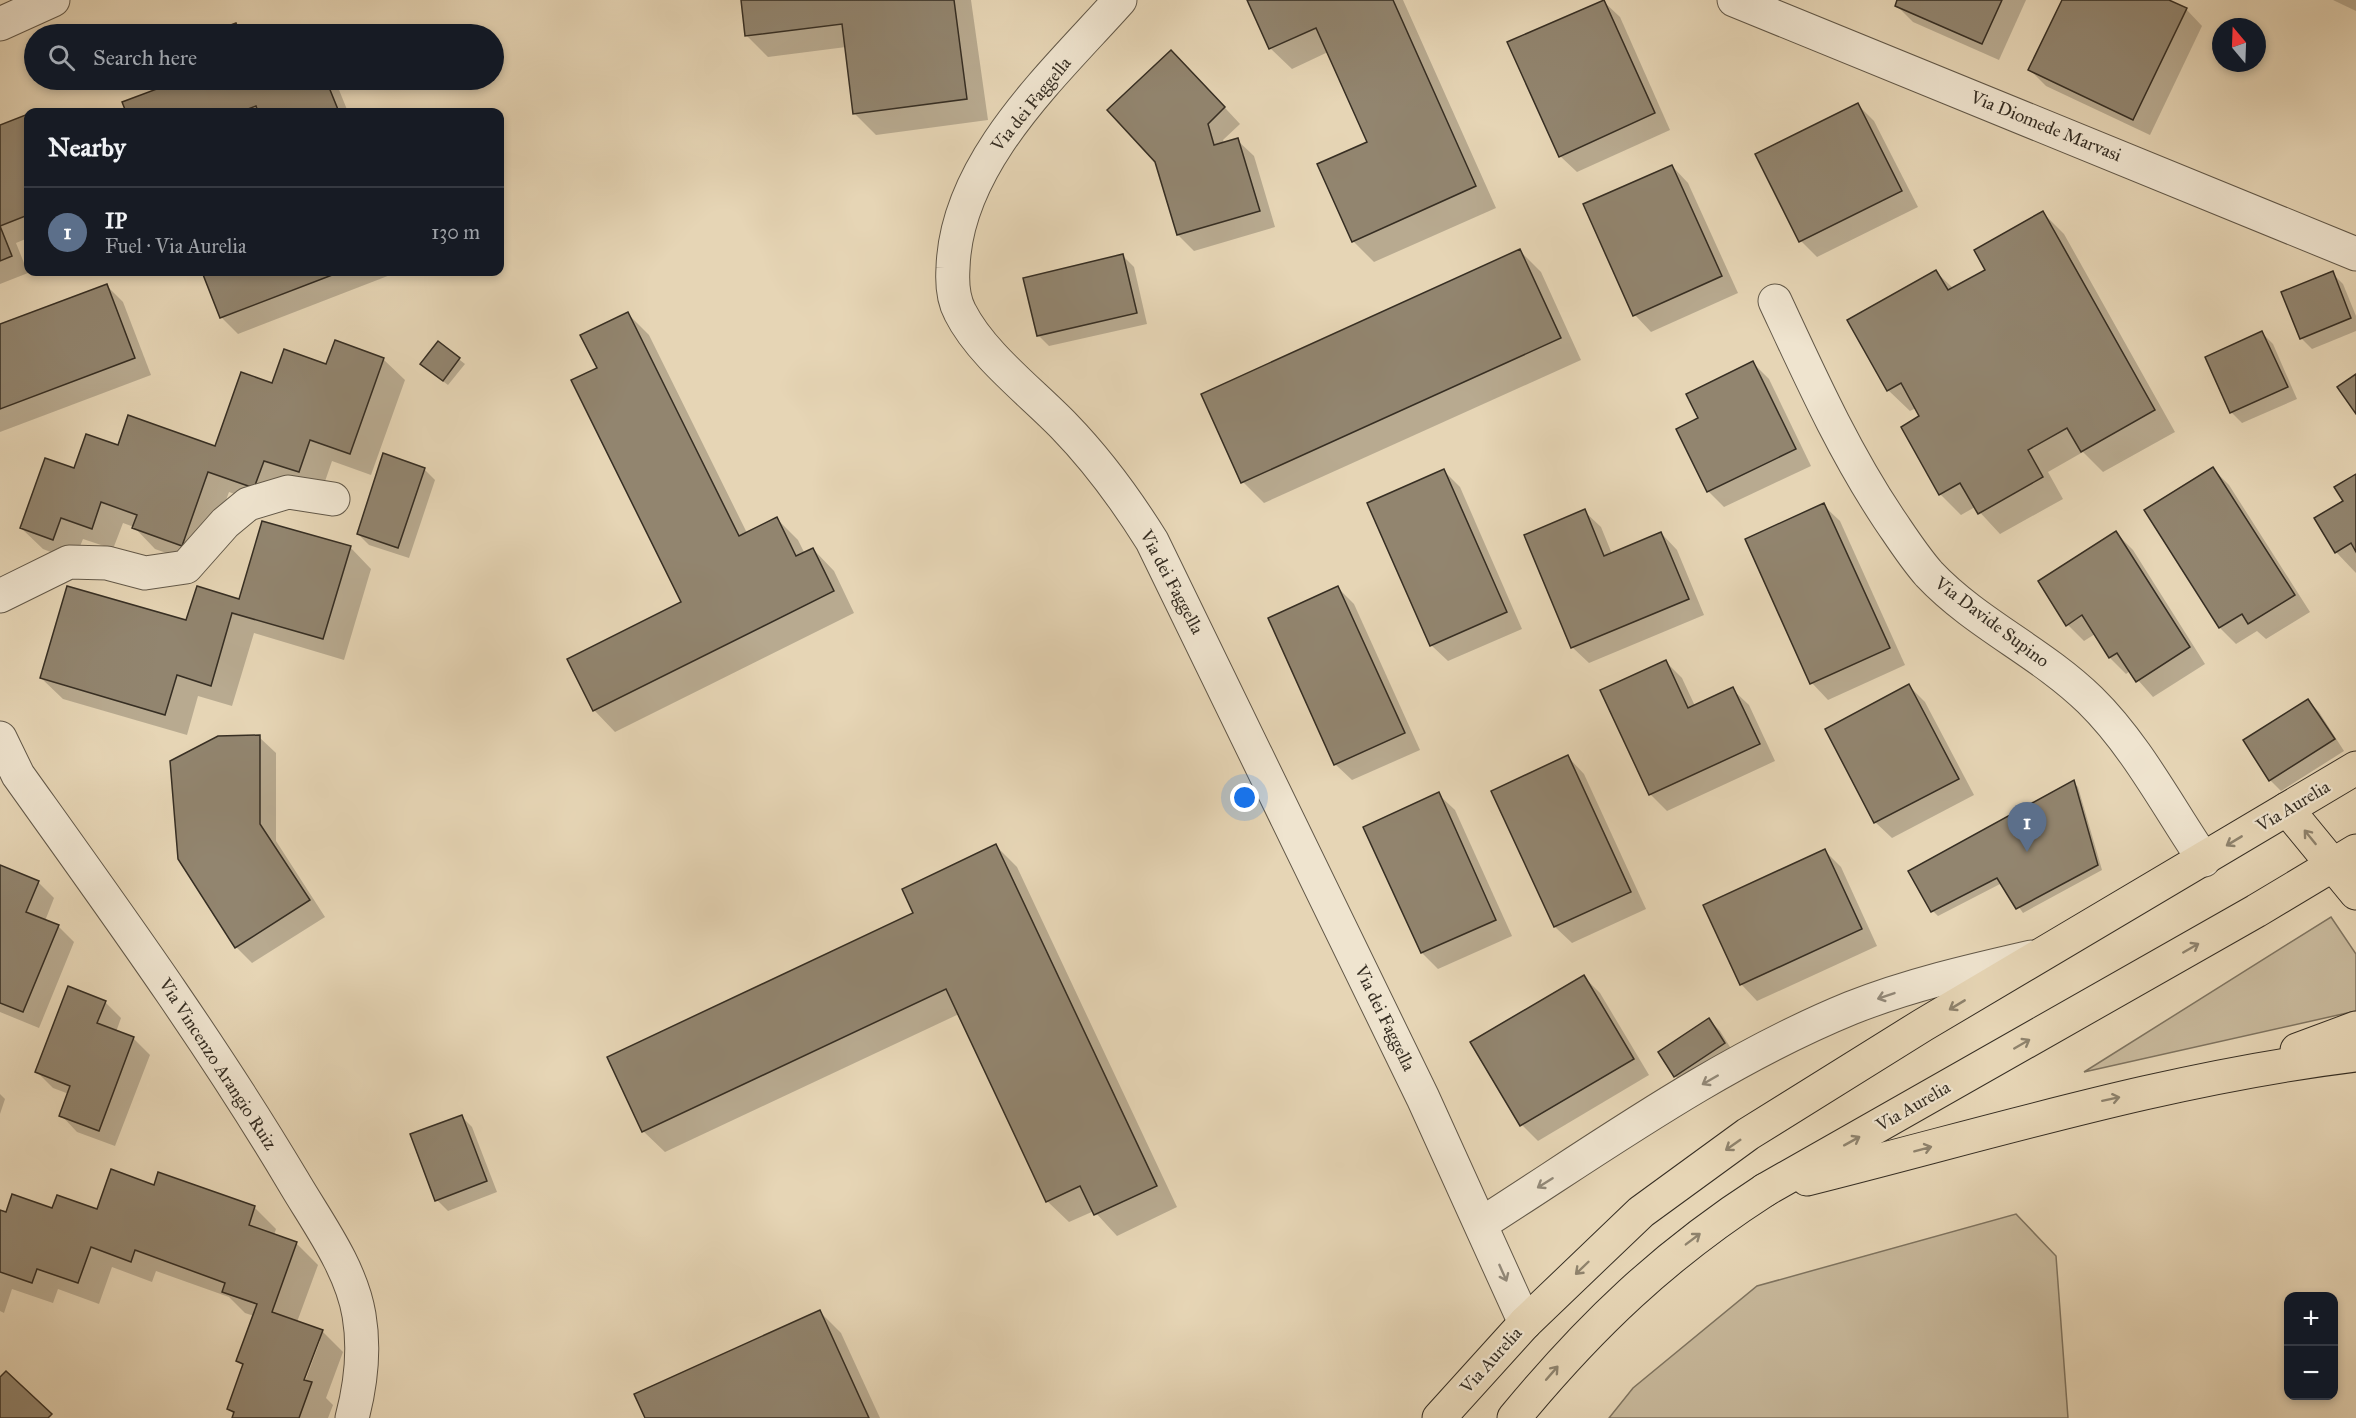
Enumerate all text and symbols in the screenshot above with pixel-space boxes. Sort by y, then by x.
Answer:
north arrow [2212,18,2266,72]
search box [24,24,504,90]
icon: search [45,41,78,74]
text: Search here [93,44,197,71]
street label: Via dei Faggella [986,52,1077,157]
street label: Via Diomede Marvasi [1966,85,2125,166]
text: Nearby [48,131,126,163]
text: IP [105,207,127,234]
text: 1 [64,220,71,244]
text: 130 m [431,220,480,244]
text: Fuel · Via Aurelia [105,234,246,258]
street label: Via dei Faggella [1134,525,1209,639]
street label: Via Davide Supino [1930,571,2053,672]
street label: Via Aurelia [2251,775,2334,837]
your location [1230,783,1259,812]
pin: 1 [2008,802,2046,852]
one-way arrow [2303,829,2316,845]
one-way arrow [2226,836,2243,848]
one-way arrow [2182,942,2199,954]
street label: Via dei Faggella [1349,961,1420,1075]
street label: Via Vincenzo Arangio Ruiz [153,973,282,1155]
one-way arrow [1877,991,1896,1002]
one-way arrow [1949,999,1966,1011]
one-way arrow [2013,1038,2030,1050]
one-way arrow [1702,1074,1719,1086]
street label: Via Aurelia [1871,1076,1954,1137]
one-way arrow [2101,1093,2121,1104]
one-way arrow [1843,1134,1860,1146]
one-way arrow [1725,1139,1741,1151]
one-way arrow [1913,1143,1932,1154]
one-way arrow [1537,1177,1554,1189]
one-way arrow [1684,1233,1700,1245]
one-way arrow [1574,1260,1589,1275]
one-way arrow [1497,1264,1509,1282]
map controls [2284,1292,2338,1400]
button: + [2284,1292,2338,1346]
street label: Via Aurelia [1455,1322,1527,1399]
button: − [2284,1346,2338,1400]
one-way arrow [1545,1366,1559,1381]

